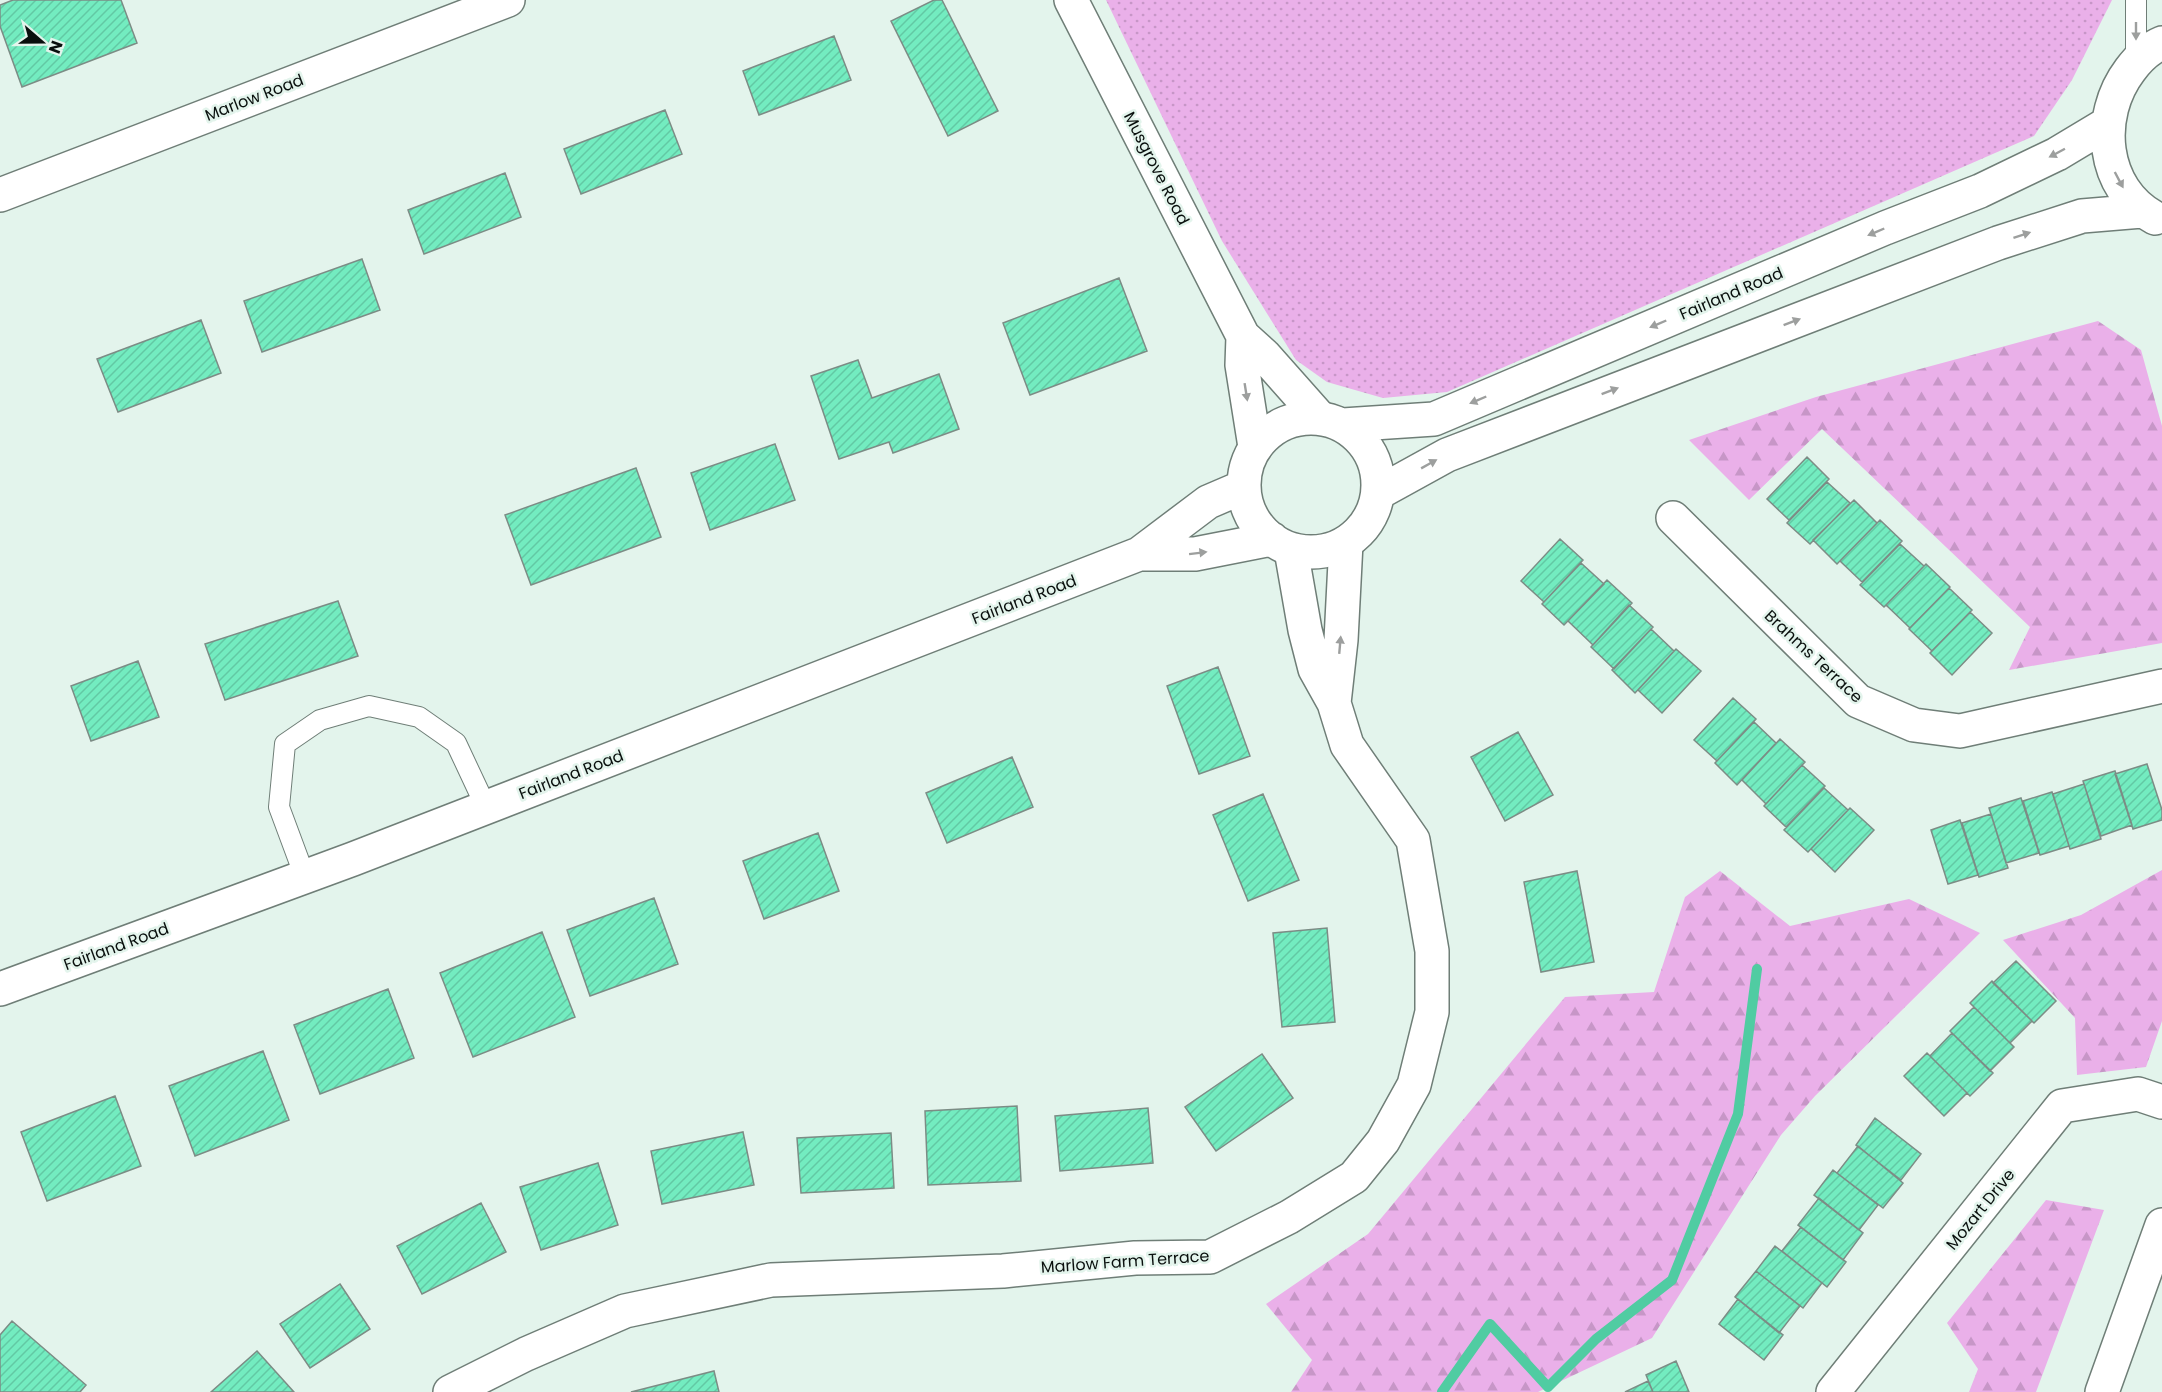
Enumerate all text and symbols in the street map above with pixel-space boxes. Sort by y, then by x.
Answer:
north arrow [12,12,72,72]
one-way arrow [2131,21,2141,40]
text: N [43,37,68,57]
street label: Marlow Road [202,68,307,127]
street label: Musgrove Road [1118,108,1195,229]
one-way arrow [2048,148,2065,158]
one-way arrow [2114,172,2124,189]
one-way arrow [1867,228,1885,237]
one-way arrow [2013,230,2031,239]
street label: Fairland Road [1676,261,1787,326]
one-way arrow [1784,317,1802,327]
one-way arrow [1648,319,1666,329]
one-way arrow [1242,382,1251,401]
one-way arrow [1601,386,1619,395]
one-way arrow [1470,396,1487,405]
one-way arrow [1421,459,1438,469]
one-way arrow [1188,548,1207,557]
street label: Fairland Road [968,569,1080,630]
street label: Brahms Terrace [1759,605,1868,708]
one-way arrow [1335,635,1345,654]
street label: Fairland Road [515,744,627,805]
street label: Fairland Road [60,917,172,976]
street label: Mozart Drive [1941,1164,2020,1255]
street label: Marlow Farm Terrace [1040,1244,1210,1279]

